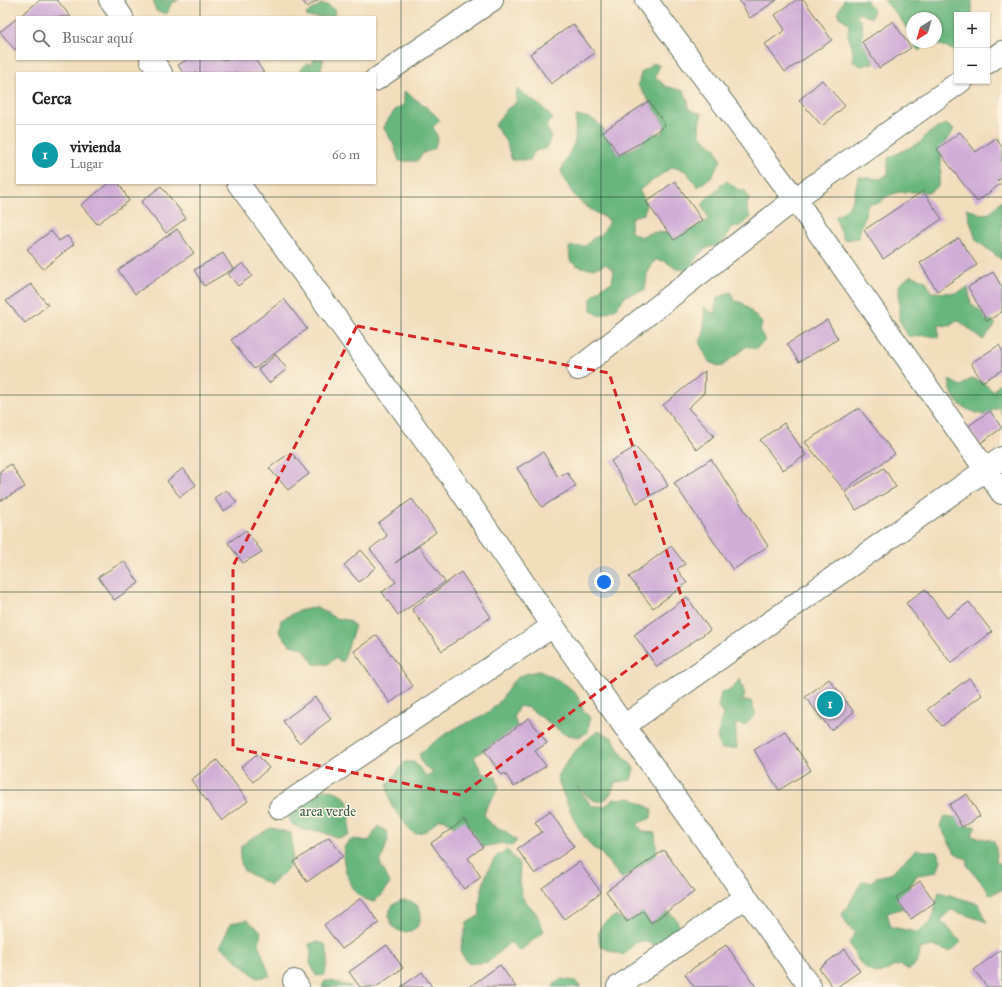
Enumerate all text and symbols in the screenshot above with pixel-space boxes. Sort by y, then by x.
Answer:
north arrow [906,12,942,48]
map controls [954,12,990,84]
button: + [954,12,990,48]
search box [16,16,376,60]
icon: search [30,27,52,49]
text: Buscar aquí [62,29,133,47]
button: − [954,48,990,84]
text: Cerca [32,88,71,109]
text: vivienda [70,138,121,156]
text: 1 [42,147,48,163]
text: 60 m [332,147,360,163]
text: Lugar [70,156,103,172]
your location [594,572,614,592]
pin: 1 [817,689,843,719]
park label: area verde [300,803,356,820]

